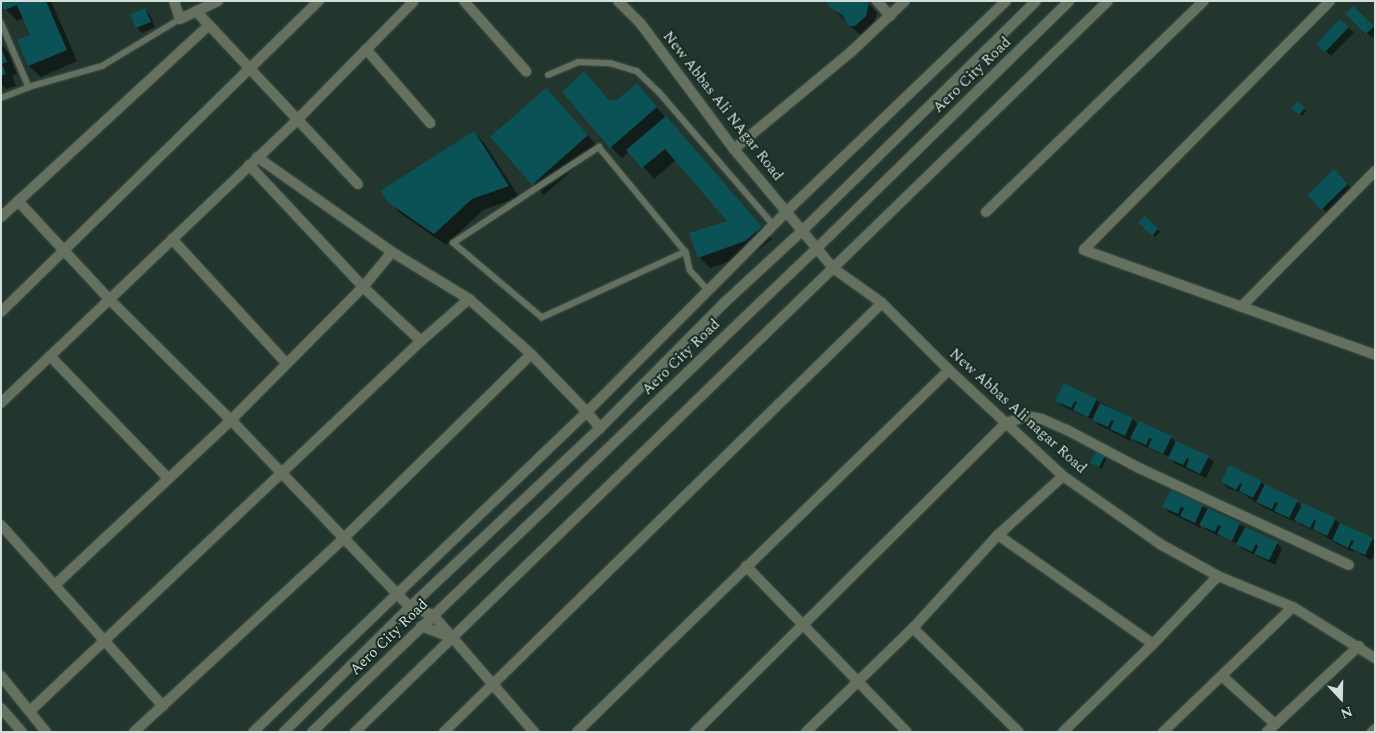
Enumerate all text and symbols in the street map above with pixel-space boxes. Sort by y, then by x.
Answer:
street label: New Abbas Ali NAgar Road [659,28,787,184]
street label: Aero City Road [929,33,1015,117]
street label: Aero City Road [638,315,724,399]
street label: New Abbas Ali nagar Road [946,345,1090,477]
street label: Aero City Road [346,595,432,679]
north arrow [1316,673,1366,723]
text: N [1337,701,1356,724]

